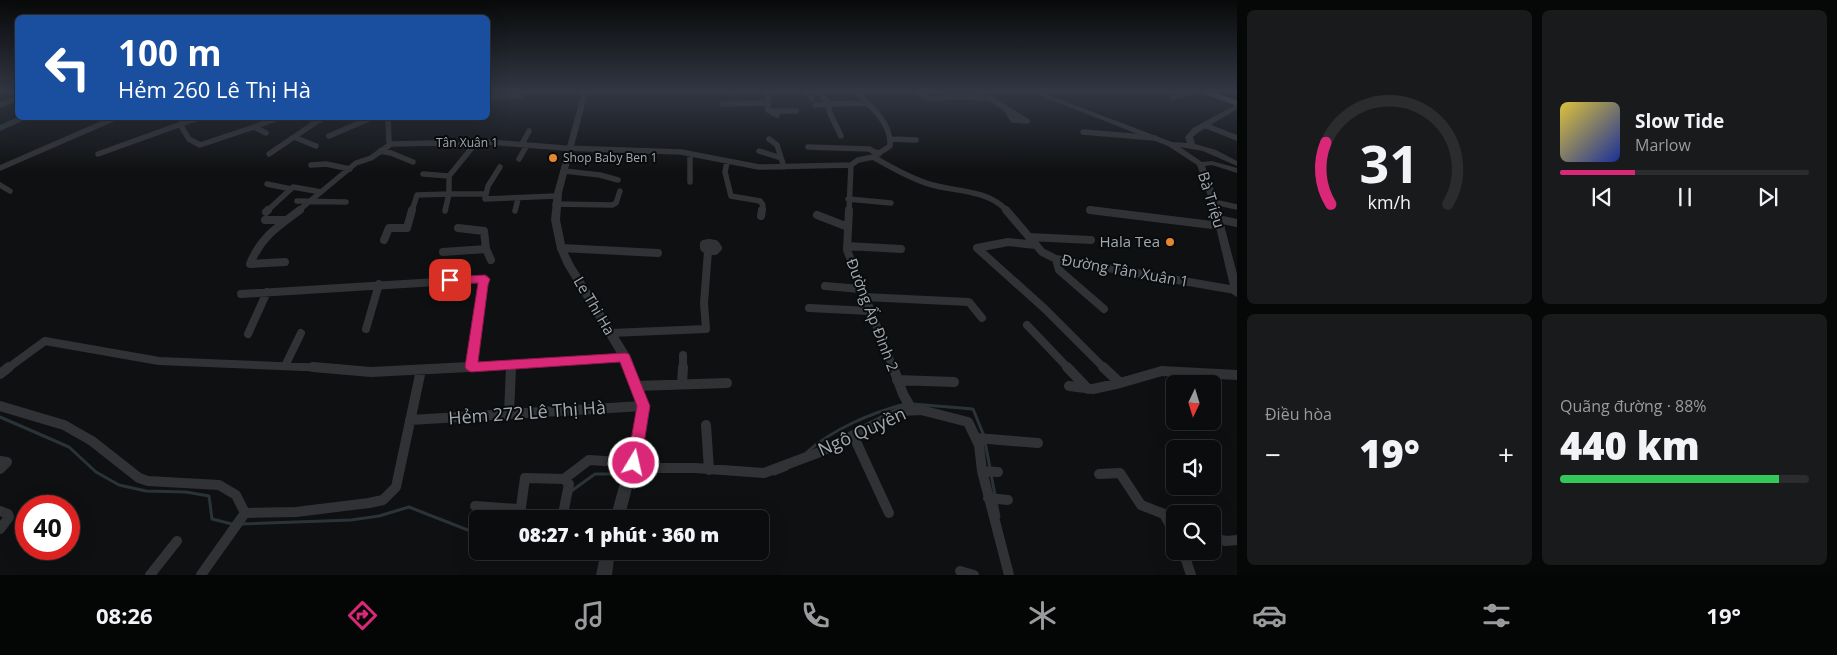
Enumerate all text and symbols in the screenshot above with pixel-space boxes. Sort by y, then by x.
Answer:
text: 100 m [118,29,222,76]
icon: left [35,35,100,100]
text: Hẻm 260 Lê Thị Hà [118,74,311,104]
text: Slow Tide [1635,108,1724,134]
text: 31 [1360,127,1419,198]
street label: Tân Xuân 1 [436,134,498,151]
text: Marlow [1635,134,1691,156]
place label: Shop Baby Ben 1 [563,149,657,166]
marker: Shop Baby Ben 1 [547,152,559,164]
street label: Bà Triệu [1194,169,1230,230]
icon: previous [1588,183,1616,211]
icon: pause [1671,183,1699,211]
icon: next [1754,183,1782,211]
text: km/h [1368,190,1411,214]
place label: Hala Tea [1100,231,1160,251]
marker: Hala Tea [1164,236,1176,248]
street label: Đường Tân Xuân 1 [1060,249,1190,291]
street label: Đường Ấp Đình 2 [842,255,904,374]
pin [429,259,471,301]
icon: arrive [436,266,464,294]
street label: Le Thi Ha [570,273,620,338]
north arrow [1166,375,1221,430]
map controls [1166,375,1221,560]
street label: Hẻm 272 Lê Thị Hà [447,395,607,429]
text: Quãng đường · 88% [1560,395,1707,417]
street label: Ngô Quyền [814,401,909,461]
text: Điều hòa [1265,403,1332,425]
text: 440 km [1560,419,1700,471]
text: 19° [1359,427,1420,479]
text: − [1265,435,1281,473]
text: + [1498,435,1514,473]
position arrow [607,436,659,488]
button: sound [1166,440,1221,495]
speed limit sign: 40 [15,495,80,560]
button: search [1166,505,1221,560]
text: 08:27 · 1 phút · 360 m [519,522,719,548]
icon: directions [345,598,380,633]
icon: music [572,598,607,633]
icon: phone [798,598,833,633]
icon: climate [1025,598,1060,633]
icon: car [1252,598,1287,633]
icon: filters [1479,598,1514,633]
text: 08:26 [96,600,153,630]
text: 19° [1706,600,1741,630]

